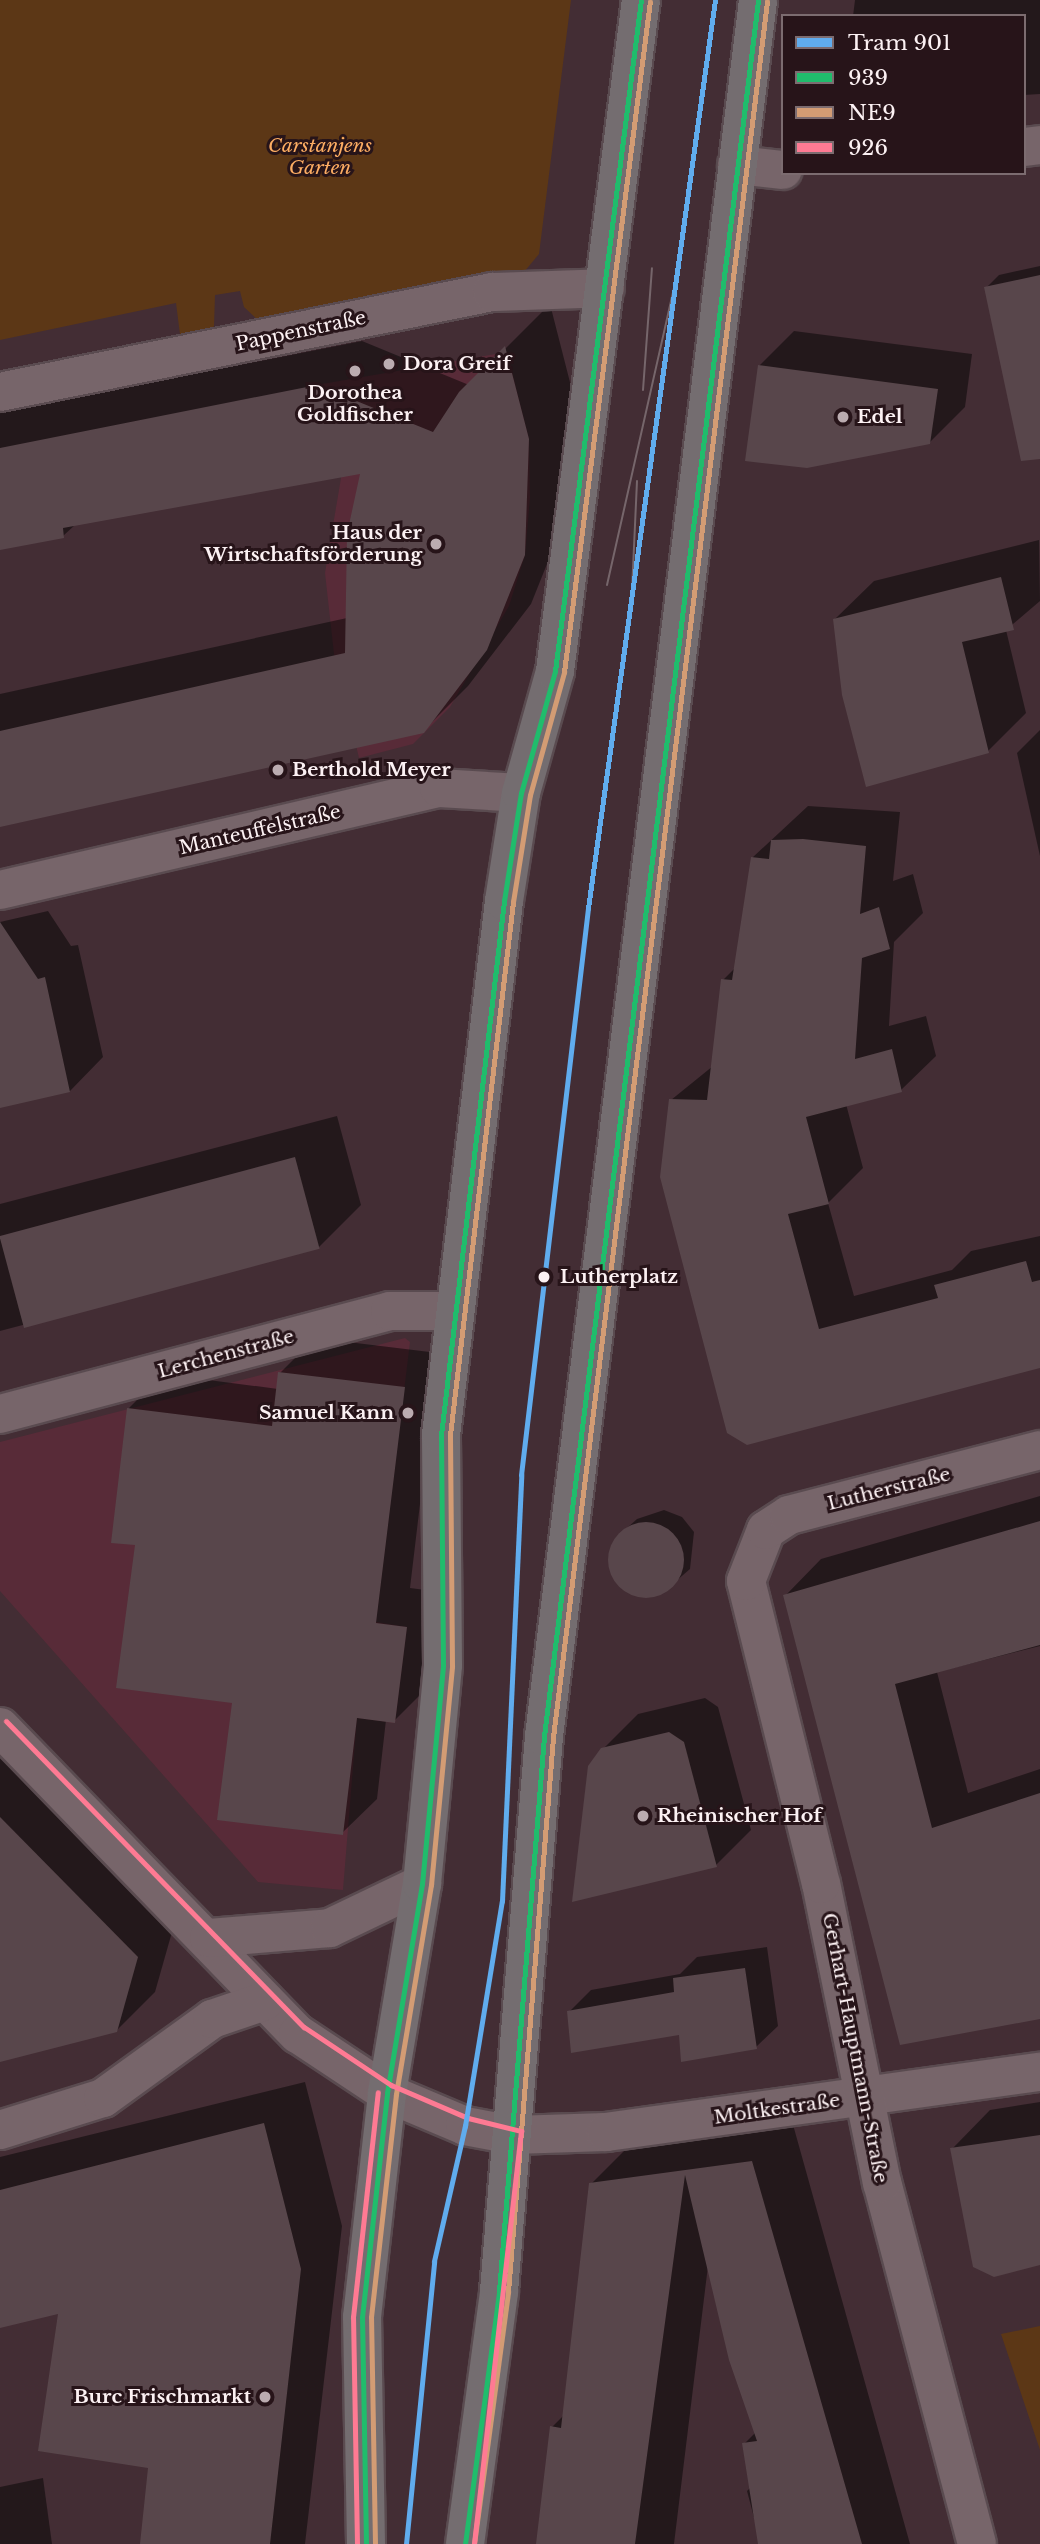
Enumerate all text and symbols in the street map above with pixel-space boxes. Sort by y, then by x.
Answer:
legend [781,14,1026,175]
text: Tram 901 [848,30,951,56]
text: 939 [848,65,888,91]
text: NE9 [848,100,896,126]
park label: Carstanjens Garten [268,135,372,179]
text: 926 [848,135,888,161]
street label: Pappenstraße [234,306,368,356]
place label: Dora Greif [403,353,511,375]
marker: Dora Greif [381,356,397,372]
marker: Dorothea Goldfischer [347,363,363,379]
place label: Dorothea Goldfischer [297,382,413,426]
place label: Edel [857,406,903,428]
marker: Edel [835,409,851,425]
place label: Haus der Wirtschaftsförderung [204,522,422,566]
marker: Haus der Wirtschaftsförderung [428,536,444,552]
place label: Berthold Meyer [292,759,451,781]
marker: Berthold Meyer [270,762,286,778]
street label: Manteuffelstraße [177,800,343,860]
place label: Lutherplatz [560,1266,678,1288]
marker: Lutherplatz [534,1267,554,1287]
street label: Lerchenstraße [155,1325,297,1383]
place label: Samuel Kann [259,1402,394,1424]
marker: Samuel Kann [400,1405,416,1421]
street label: Lutherstraße [825,1463,953,1515]
place label: Rheinischer Hof [657,1805,822,1827]
marker: Rheinischer Hof [635,1808,651,1824]
street label: Gerhart-Hauptmann-Straße [818,1911,892,2185]
street label: Moltkestraße [712,2089,842,2129]
place label: Burc Frischmarkt [74,2386,251,2408]
marker: Burc Frischmarkt [257,2389,273,2405]

